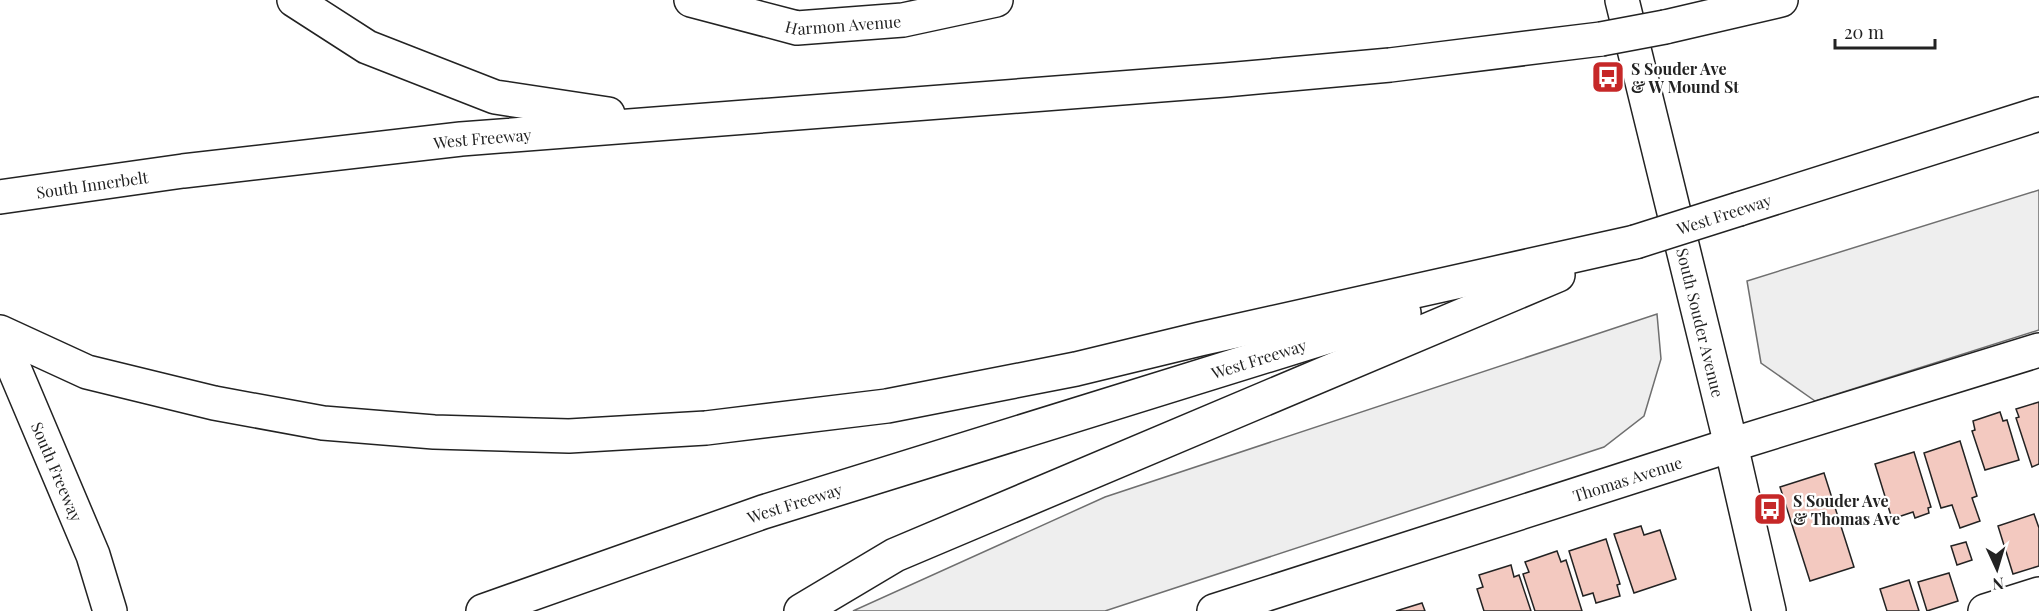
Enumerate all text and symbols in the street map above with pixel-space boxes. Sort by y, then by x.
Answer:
street label: Harmon Avenue [783,10,902,38]
scale bar [1835,12,1936,50]
text: 20 m [1844,20,1884,44]
place label: S Souder Ave & W Mound St [1631,58,1739,97]
bus stop icon: S Souder Ave & W Mound St [1590,59,1626,95]
street label: West Freeway [431,123,532,153]
street label: South Innerbelt [35,166,150,202]
street label: West Freeway [1673,189,1774,239]
street label: South Souder Avenue [1673,246,1729,399]
street label: West Freeway [1208,334,1309,383]
street label: South Freeway [27,418,88,524]
street label: Thomas Avenue [1570,451,1685,506]
street label: West Freeway [743,478,845,528]
place label: S Souder Ave & Thomas Ave [1793,490,1900,529]
bus stop icon: S Souder Ave & Thomas Ave [1752,491,1788,527]
north arrow [1967,539,2027,599]
text: N [1991,574,2005,595]

